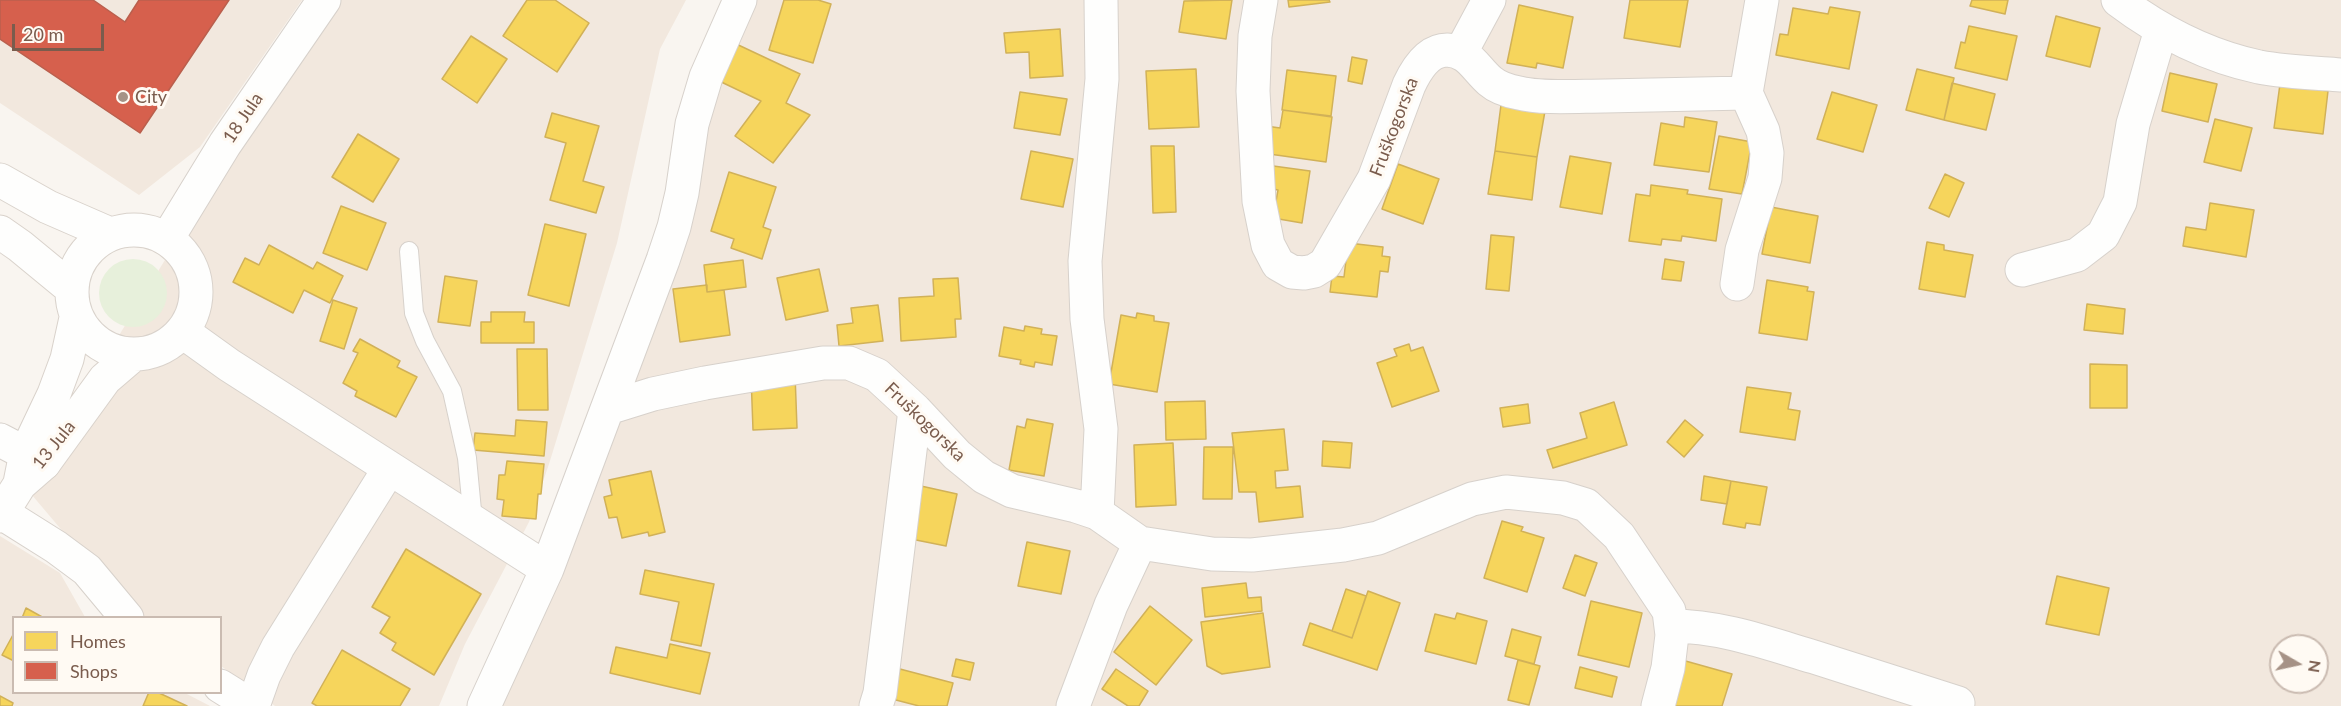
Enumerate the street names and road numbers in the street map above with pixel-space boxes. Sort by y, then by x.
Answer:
street label: Fruškogorska [1365,74,1423,180]
street label: 18 Jula [218,89,268,147]
street label: Fruškogorska [880,378,970,466]
street label: 13 Jula [28,416,80,474]

